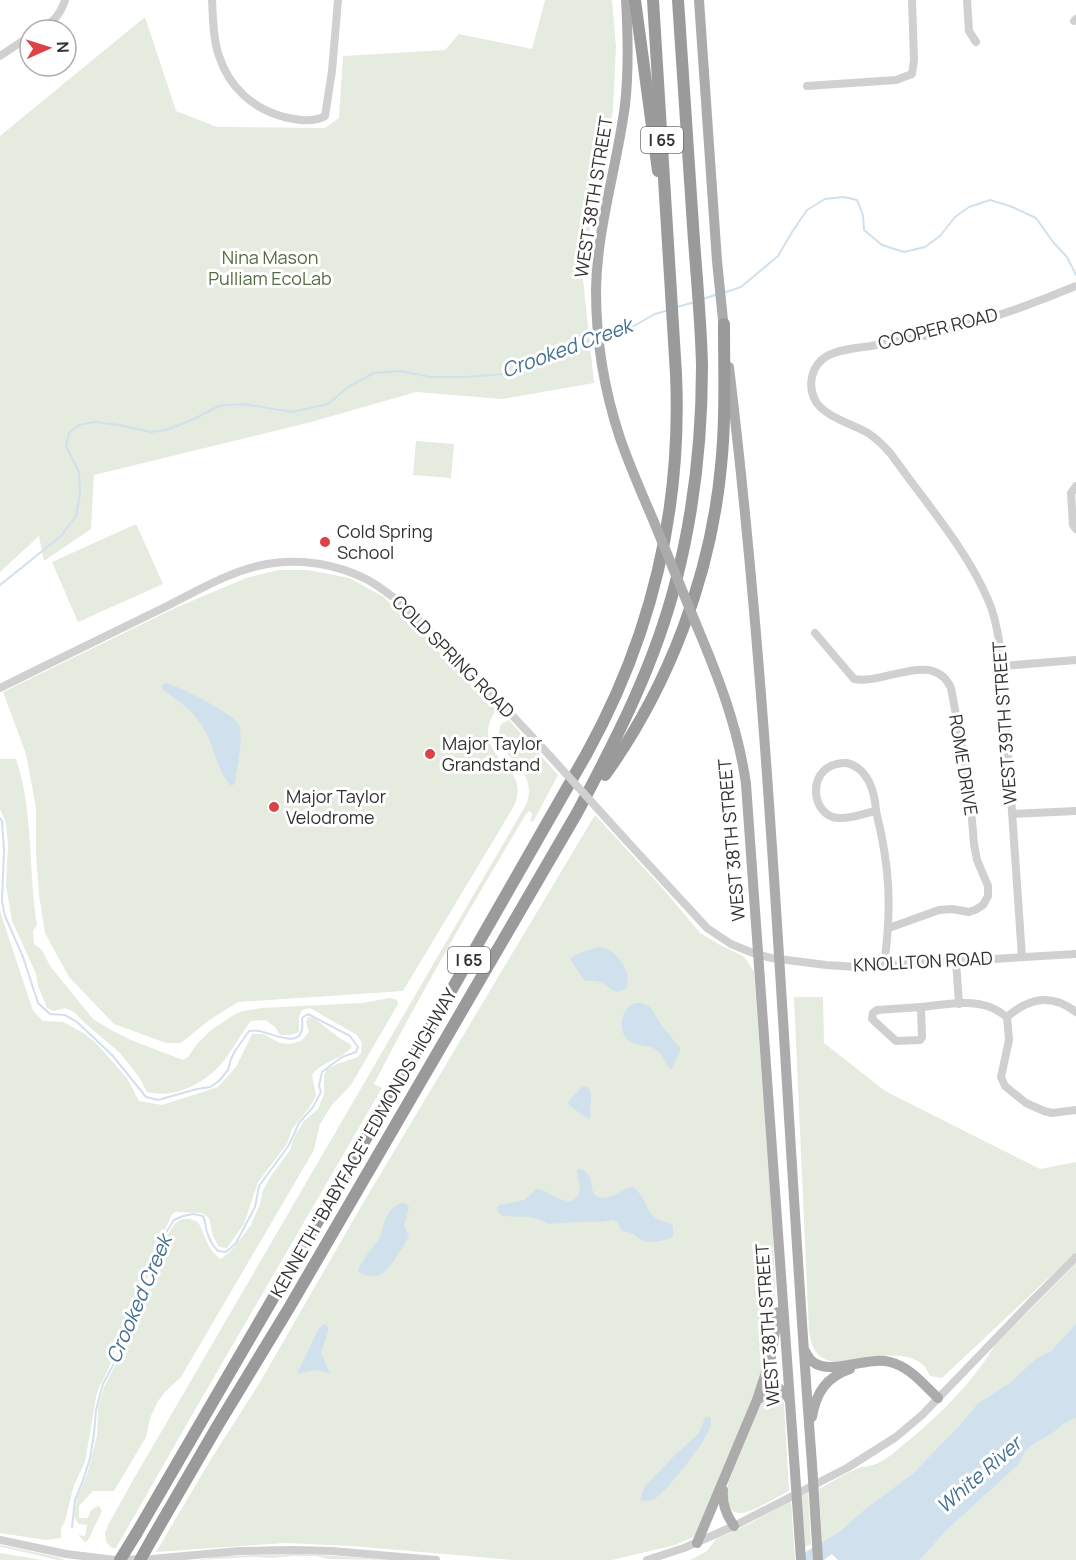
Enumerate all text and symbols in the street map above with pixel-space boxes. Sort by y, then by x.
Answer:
north arrow [18,18,78,78]
text: N [52,41,74,54]
street label: WEST 38TH STREET [568,114,618,279]
road number: I 65 [641,127,683,153]
park label: Nina Mason Pulliam EcoLab [208,245,332,290]
street label: COOPER ROAD [875,302,1000,354]
water label: Crooked Creek [498,310,639,384]
place label: Cold Spring School [337,519,433,564]
marker: Cold Spring School [318,535,332,549]
street label: COLD SPRING ROAD [387,590,520,723]
street label: WEST 39TH STREET [986,640,1022,806]
street label: ROME DRIVE [944,713,984,817]
place label: Major Taylor Grandstand [442,731,543,776]
marker: Major Taylor Grandstand [423,747,437,761]
street label: WEST 38TH STREET [712,758,750,922]
place label: Major Taylor Velodrome [286,784,387,829]
marker: Major Taylor Velodrome [267,800,281,814]
street label: KNOLLTON ROAD [853,945,993,977]
road number: I 65 [448,947,490,973]
street label: KENNETH "BABYFACE" EDMONDS HIGHWAY [264,983,462,1301]
water label: Crooked Creek [99,1228,179,1367]
street label: WEST 38TH STREET [749,1243,785,1407]
water label: White River [930,1428,1029,1519]

